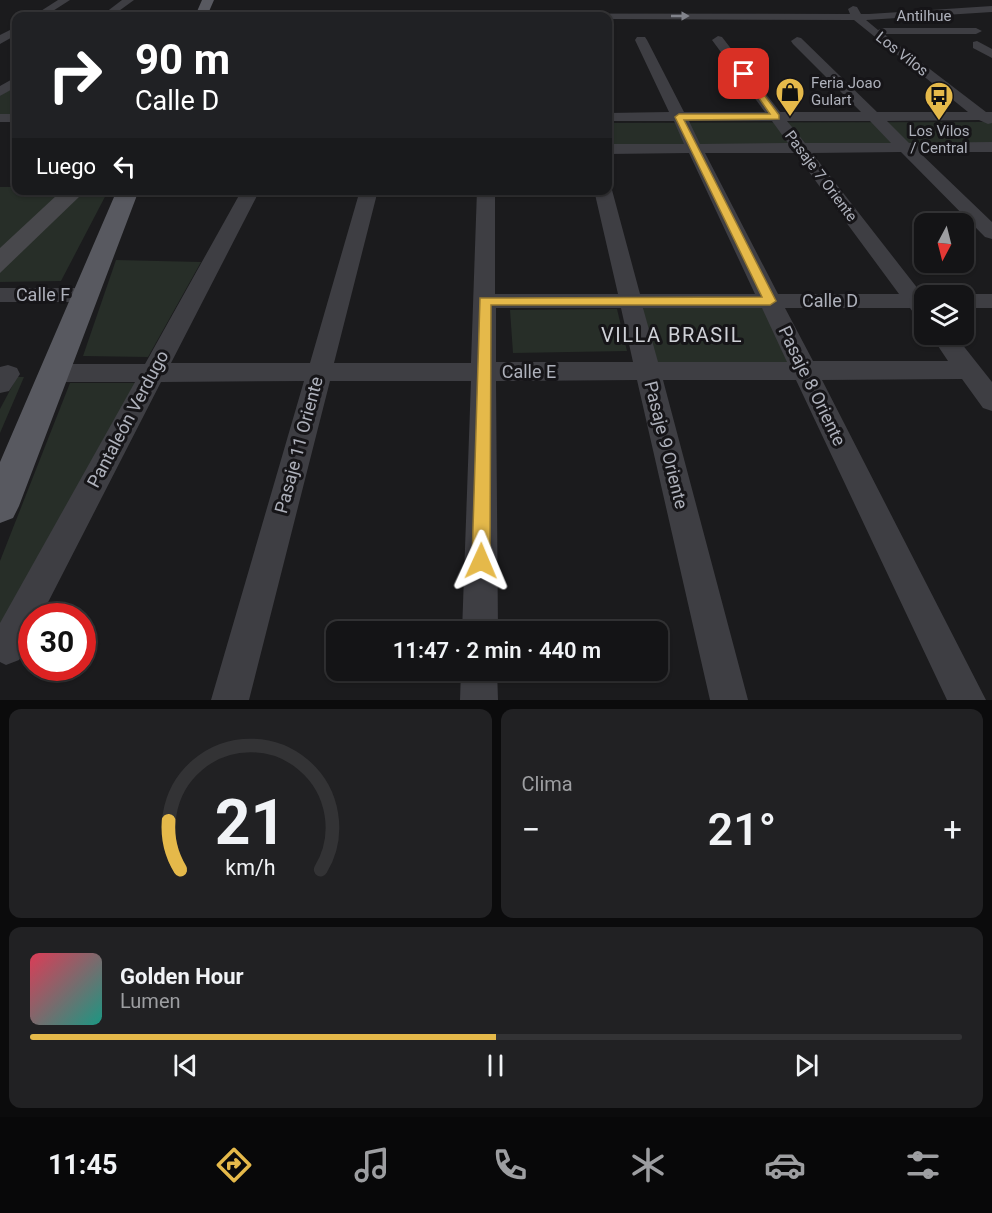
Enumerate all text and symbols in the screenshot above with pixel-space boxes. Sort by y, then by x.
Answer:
street label: Antilhue [897,7,951,25]
one-way arrow [671,11,690,21]
street label: Los Vilos [872,28,932,80]
text: 90 m [135,35,230,84]
icon: right [36,36,114,114]
pin [718,48,769,99]
icon: arrive [727,57,760,90]
place label: Feria Joao Gulart [811,74,881,109]
shop icon: Feria Joao Gulart [774,76,806,118]
bus stop icon: Los Vilos / Central [923,80,955,122]
text: Calle D [135,85,219,117]
place label: Los Vilos / Central [908,122,970,157]
street label: Pasaje 7 Oriente [781,127,861,225]
icon: left [108,150,141,183]
text: Luego [36,154,96,179]
north arrow [914,213,974,273]
map controls [914,213,974,345]
street label: Calle F [16,284,70,305]
button: layers [914,285,974,345]
street label: Calle D [802,290,858,311]
street label: Pasaje 8 Oriente [774,322,851,449]
district label: VILLA BRASIL [601,323,743,347]
street label: Pantaleón Verdugo [83,347,173,491]
street label: Calle E [502,361,556,382]
street label: Pasaje 11 Oriente [270,374,327,516]
street label: Pasaje 9 Oriente [640,379,692,511]
position arrow [449,529,513,593]
speed limit sign: 30 [18,603,96,681]
text: 11:47 · 2 min · 440 m [393,638,601,663]
text: Clima [522,772,573,796]
text: 21 [214,786,286,859]
text: 21° [707,803,776,856]
text: − [522,810,540,849]
text: + [943,810,962,849]
text: km/h [225,856,275,881]
text: Golden Hour [120,964,244,989]
text: Lumen [120,989,181,1013]
icon: previous [169,1049,202,1082]
icon: pause [479,1049,512,1082]
icon: next [790,1049,823,1082]
icon: directions [213,1144,255,1186]
icon: music [351,1144,393,1186]
icon: phone [489,1144,531,1186]
icon: climate [627,1144,669,1186]
icon: car [764,1144,806,1186]
icon: filters [902,1144,944,1186]
text: 11:45 [48,1149,117,1181]

